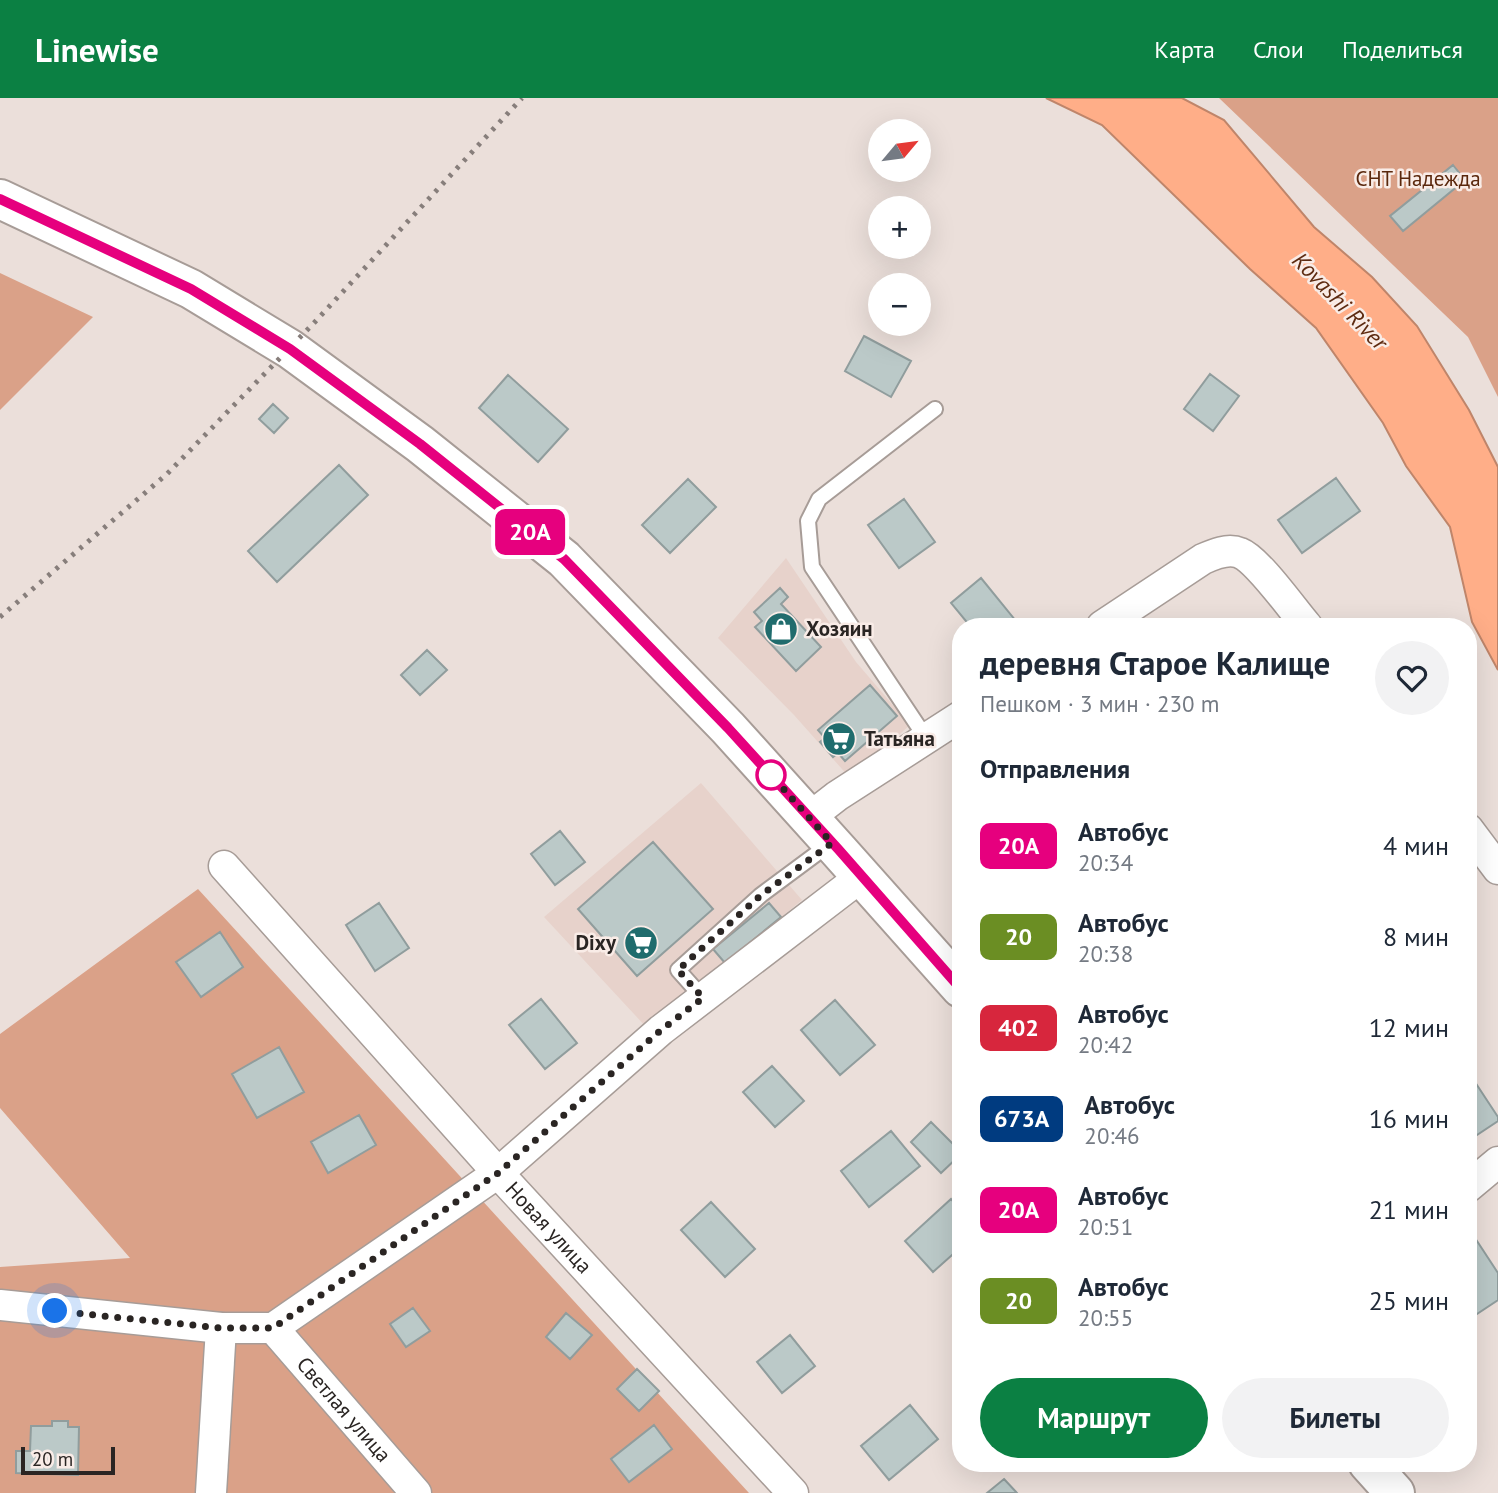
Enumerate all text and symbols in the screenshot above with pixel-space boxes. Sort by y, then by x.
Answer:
text: Linewise [35,28,159,71]
text: Карта [1154,34,1215,65]
text: Слои [1253,34,1304,65]
text: Поделиться [1342,34,1463,65]
north arrow [868,119,931,182]
map controls [868,119,931,336]
park label: СНТ Надежда [1355,165,1481,192]
button: + [868,196,931,259]
water label: Kovashi River [1287,246,1395,357]
button: − [868,273,931,336]
line badge: 20А [490,509,570,555]
text: 20А [509,516,551,547]
shop icon: Хозяин [762,610,800,648]
place label: Хозяин [806,615,872,642]
text: деревня Старое Калище [980,641,1330,684]
button: heart [1375,641,1449,715]
text: Пешком · 3 мин · 230 m [980,689,1219,718]
supermarket icon: Татьяна [820,720,858,758]
place label: Татьяна [864,725,935,752]
text: Отправления [980,752,1130,785]
unlabelled marker [756,760,786,790]
text: Автобус [1078,815,1169,848]
text: 4 мин [1383,829,1449,862]
text: 20А [998,830,1039,861]
text: 20:34 [1078,848,1133,877]
text: Автобус [1078,906,1169,939]
text: 8 мин [1383,920,1449,953]
text: 20 [1005,921,1032,952]
supermarket icon: Dixy [622,924,660,962]
place label: Dixy [575,929,617,956]
text: 20:38 [1078,939,1133,968]
text: Автобус [1078,997,1169,1030]
text: 12 мин [1369,1011,1449,1044]
text: 402 [998,1012,1039,1043]
text: 20:42 [1078,1030,1133,1059]
text: Автобус [1084,1088,1175,1121]
text: 16 мин [1369,1102,1449,1135]
text: 673А [994,1103,1049,1134]
text: 20:46 [1084,1121,1140,1150]
street label: Новая улица [500,1176,598,1279]
text: Автобус [1078,1179,1169,1212]
text: 21 мин [1369,1193,1449,1226]
text: 20А [998,1194,1039,1225]
text: 20:51 [1078,1212,1133,1241]
text: Автобус [1078,1270,1169,1303]
text: 25 мин [1369,1284,1449,1317]
text: 20 [1005,1285,1032,1316]
your location [37,1293,72,1328]
text: 20:55 [1078,1303,1133,1332]
street label: Светлая улица [291,1351,397,1468]
button: Маршрут [980,1378,1208,1458]
button: Билеты [1222,1378,1449,1458]
scale bar [21,1444,116,1476]
text: 20 m [32,1447,73,1471]

